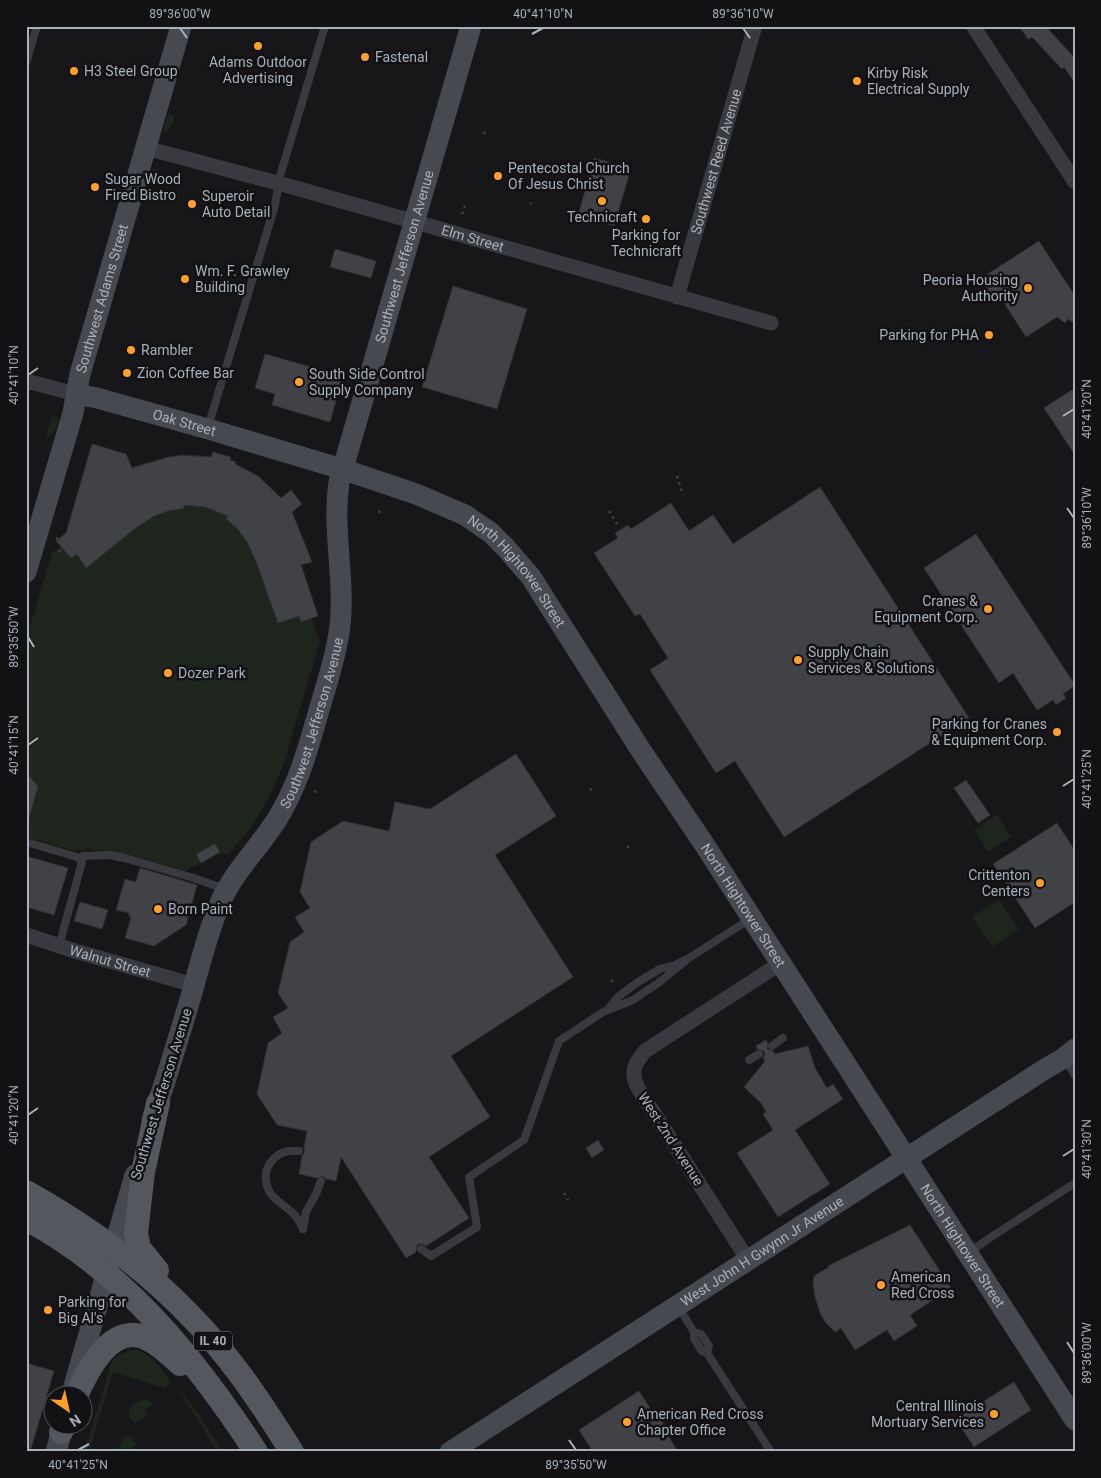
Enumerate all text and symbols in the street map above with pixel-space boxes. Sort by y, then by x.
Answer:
text: 89°36'00"W [149,7,211,21]
text: 40°41'10"N [513,7,573,21]
text: 89°36'10"W [712,7,774,21]
marker: Adams Outdoor Advertising [252,40,264,52]
place label: Fastenal [375,49,428,65]
marker: Fastenal [359,51,371,63]
place label: Adams Outdoor Advertising [209,54,307,86]
place label: H3 Steel Group [84,63,178,79]
marker: H3 Steel Group [68,65,80,77]
place label: Kirby Risk Electrical Supply [867,65,970,97]
marker: Kirby Risk Electrical Supply [851,75,863,87]
street label: Southwest Reed Avenue [688,87,744,236]
place label: Pentecostal Church Of Jesus Christ [508,160,630,192]
street label: Southwest Jefferson Avenue [372,169,437,345]
marker: Pentecostal Church Of Jesus Christ [492,170,504,182]
place label: Sugar Wood Fired Bistro [105,171,181,203]
marker: Sugar Wood Fired Bistro [89,181,101,193]
place label: Superoir Auto Detail [202,188,270,220]
marker: Technicraft [596,195,608,207]
marker: Superoir Auto Detail [186,198,198,210]
place label: Technicraft [567,209,637,225]
marker: Parking for Technicraft [640,213,652,225]
street label: Southwest Adams Street [73,222,131,375]
street label: Elm Street [440,222,506,255]
place label: Parking for Technicraft [611,227,681,259]
place label: Wm. F. Grawley Building [195,263,290,295]
place label: Peoria Housing Authority [923,272,1018,304]
marker: Wm. F. Grawley Building [179,273,191,285]
marker: Peoria Housing Authority [1022,282,1034,294]
place label: Parking for PHA [879,327,979,343]
marker: Parking for PHA [983,329,995,341]
place label: Rambler [141,342,193,358]
marker: Rambler [125,344,137,356]
text: 40°41'10"N [7,345,21,405]
place label: Zion Coffee Bar [137,365,234,381]
place label: South Side Control Supply Company [309,366,425,398]
marker: Zion Coffee Bar [121,367,133,379]
marker: South Side Control Supply Company [293,376,305,388]
text: 40°41'20"N [1080,379,1094,439]
street label: Oak Street [151,406,218,439]
text: 89°36'10"W [1080,487,1094,549]
street label: North Hightower Street [465,511,569,630]
place label: Cranes & Equipment Corp. [874,593,978,625]
marker: Cranes & Equipment Corp. [982,603,994,615]
text: 89°35'50"W [7,606,21,668]
street label: Southwest Jefferson Avenue [277,636,346,811]
place label: Supply Chain Services & Solutions [808,644,935,676]
marker: Supply Chain Services & Solutions [792,654,804,666]
place label: Dozer Park [178,665,247,681]
marker: Dozer Park [162,667,174,679]
text: 40°41'15"N [7,715,21,775]
place label: Parking for Cranes & Equipment Corp. [931,716,1047,748]
marker: Parking for Cranes & Equipment Corp. [1051,726,1063,738]
text: 40°41'25"N [1080,749,1094,809]
street label: North Hightower Street [698,841,789,970]
place label: Crittenton Centers [968,867,1030,899]
marker: Crittenton Centers [1034,877,1046,889]
place label: Born Paint [168,901,233,917]
marker: Born Paint [152,903,164,915]
street label: Walnut Street [68,942,153,980]
street label: Southwest Jefferson Avenue [127,1006,195,1182]
text: 40°41'20"N [7,1085,21,1145]
street label: West 2nd Avenue [635,1089,707,1189]
text: 40°41'30"N [1080,1119,1094,1179]
street label: North Hightower Street [917,1181,1009,1311]
street label: West John H Gwynn Jr Avenue [678,1193,846,1309]
place label: American Red Cross [891,1269,955,1301]
marker: American Red Cross [875,1279,887,1291]
place label: Parking for Big Al's [58,1294,127,1326]
marker: Parking for Big Al's [42,1304,54,1316]
text: 89°36'00"W [1080,1322,1094,1384]
road number: IL 40 [194,1332,232,1350]
north arrow [42,1386,92,1436]
place label: Central Illinois Mortuary Services [871,1398,984,1430]
place label: American Red Cross Chapter Office [637,1406,764,1438]
marker: Central Illinois Mortuary Services [988,1408,1000,1420]
text: N [67,1411,84,1430]
marker: American Red Cross Chapter Office [621,1416,633,1428]
text: 40°41'25"N [48,1458,108,1472]
text: 89°35'50"W [545,1458,607,1472]

